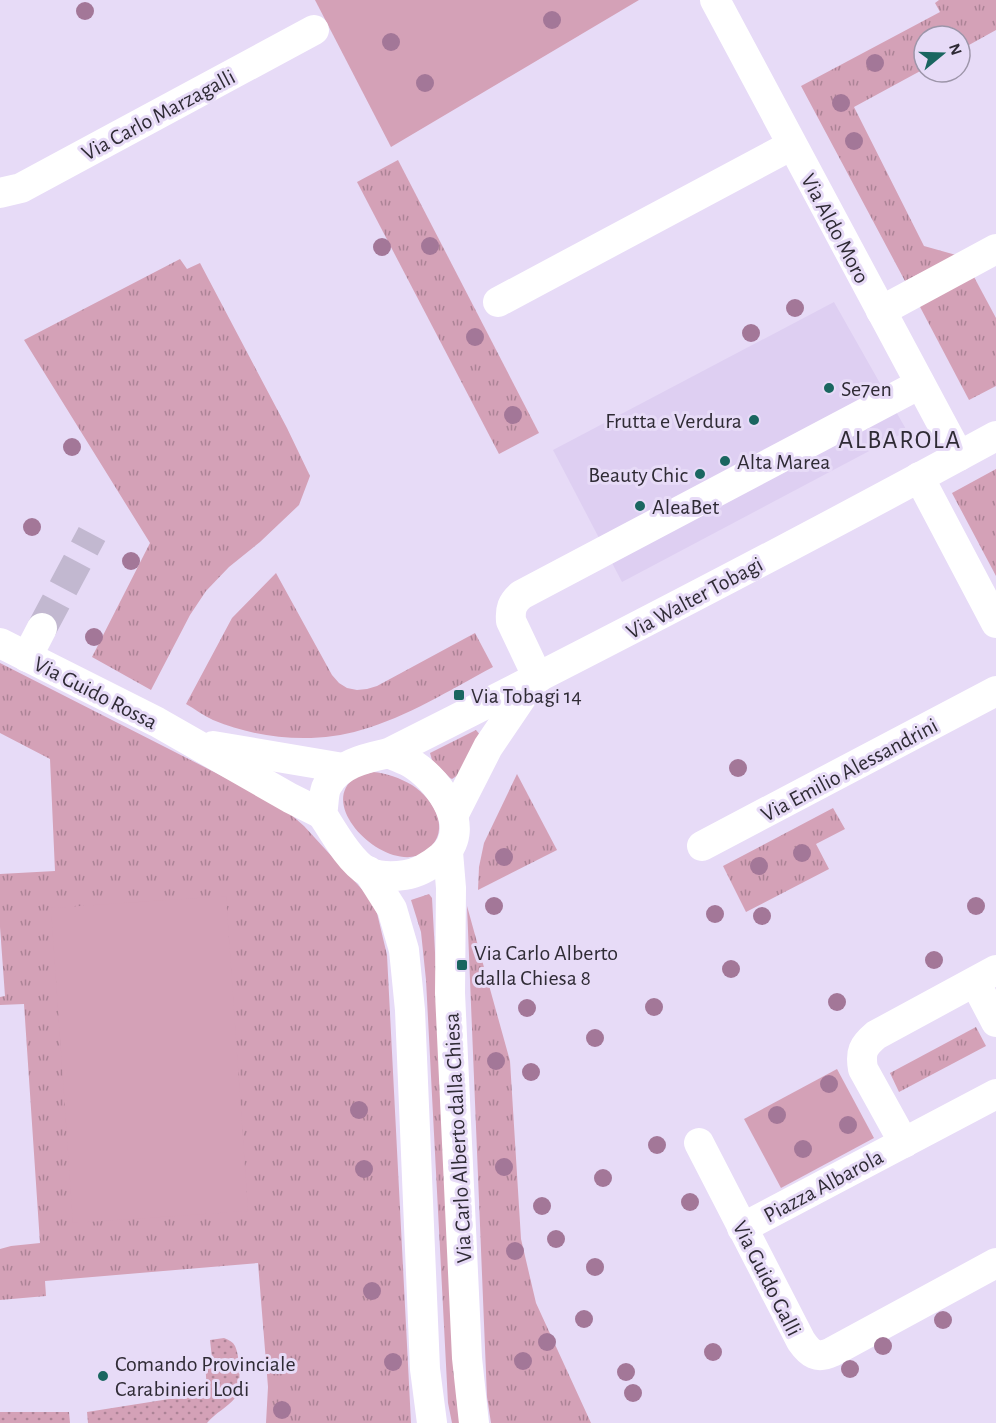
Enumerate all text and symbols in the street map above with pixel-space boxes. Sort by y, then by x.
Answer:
north arrow [912,24,972,84]
text: N [946,42,965,57]
street label: Via Carlo Marzagalli [78,65,239,165]
street label: Via Aldo Moro [797,170,873,287]
place label: Se7en [841,378,892,400]
marker: Se7en [822,381,836,395]
place label: Frutta e Verdura [605,410,742,432]
marker: Frutta e Verdura [747,413,761,427]
district label: ALBAROLA [838,427,962,453]
place label: Alta Marea [737,451,830,473]
marker: Alta Marea [718,454,732,468]
place label: Beauty Chic [588,464,689,486]
marker: Beauty Chic [693,467,707,481]
place label: AleaBet [652,496,719,518]
marker: AleaBet [633,499,647,513]
street label: Via Walter Tobagi [623,553,766,643]
street label: Via Guido Rossa [30,652,161,733]
place label: Via Tobagi 14 [471,685,582,707]
marker: Via Tobagi 14 [452,688,466,702]
street label: Via Emilio Alessandrini [758,714,941,826]
place label: Via Carlo Alberto dalla Chiesa 8 [474,942,618,989]
marker: Via Carlo Alberto dalla Chiesa 8 [455,958,469,972]
street label: Via Carlo Alberto dalla Chiesa [440,1012,476,1264]
street label: Piazza Albarola [760,1145,887,1227]
street label: Via Guido Galli [729,1217,806,1340]
place label: Comando Provinciale Carabinieri Lodi [115,1353,296,1400]
marker: Comando Provinciale Carabinieri Lodi [96,1369,110,1383]

